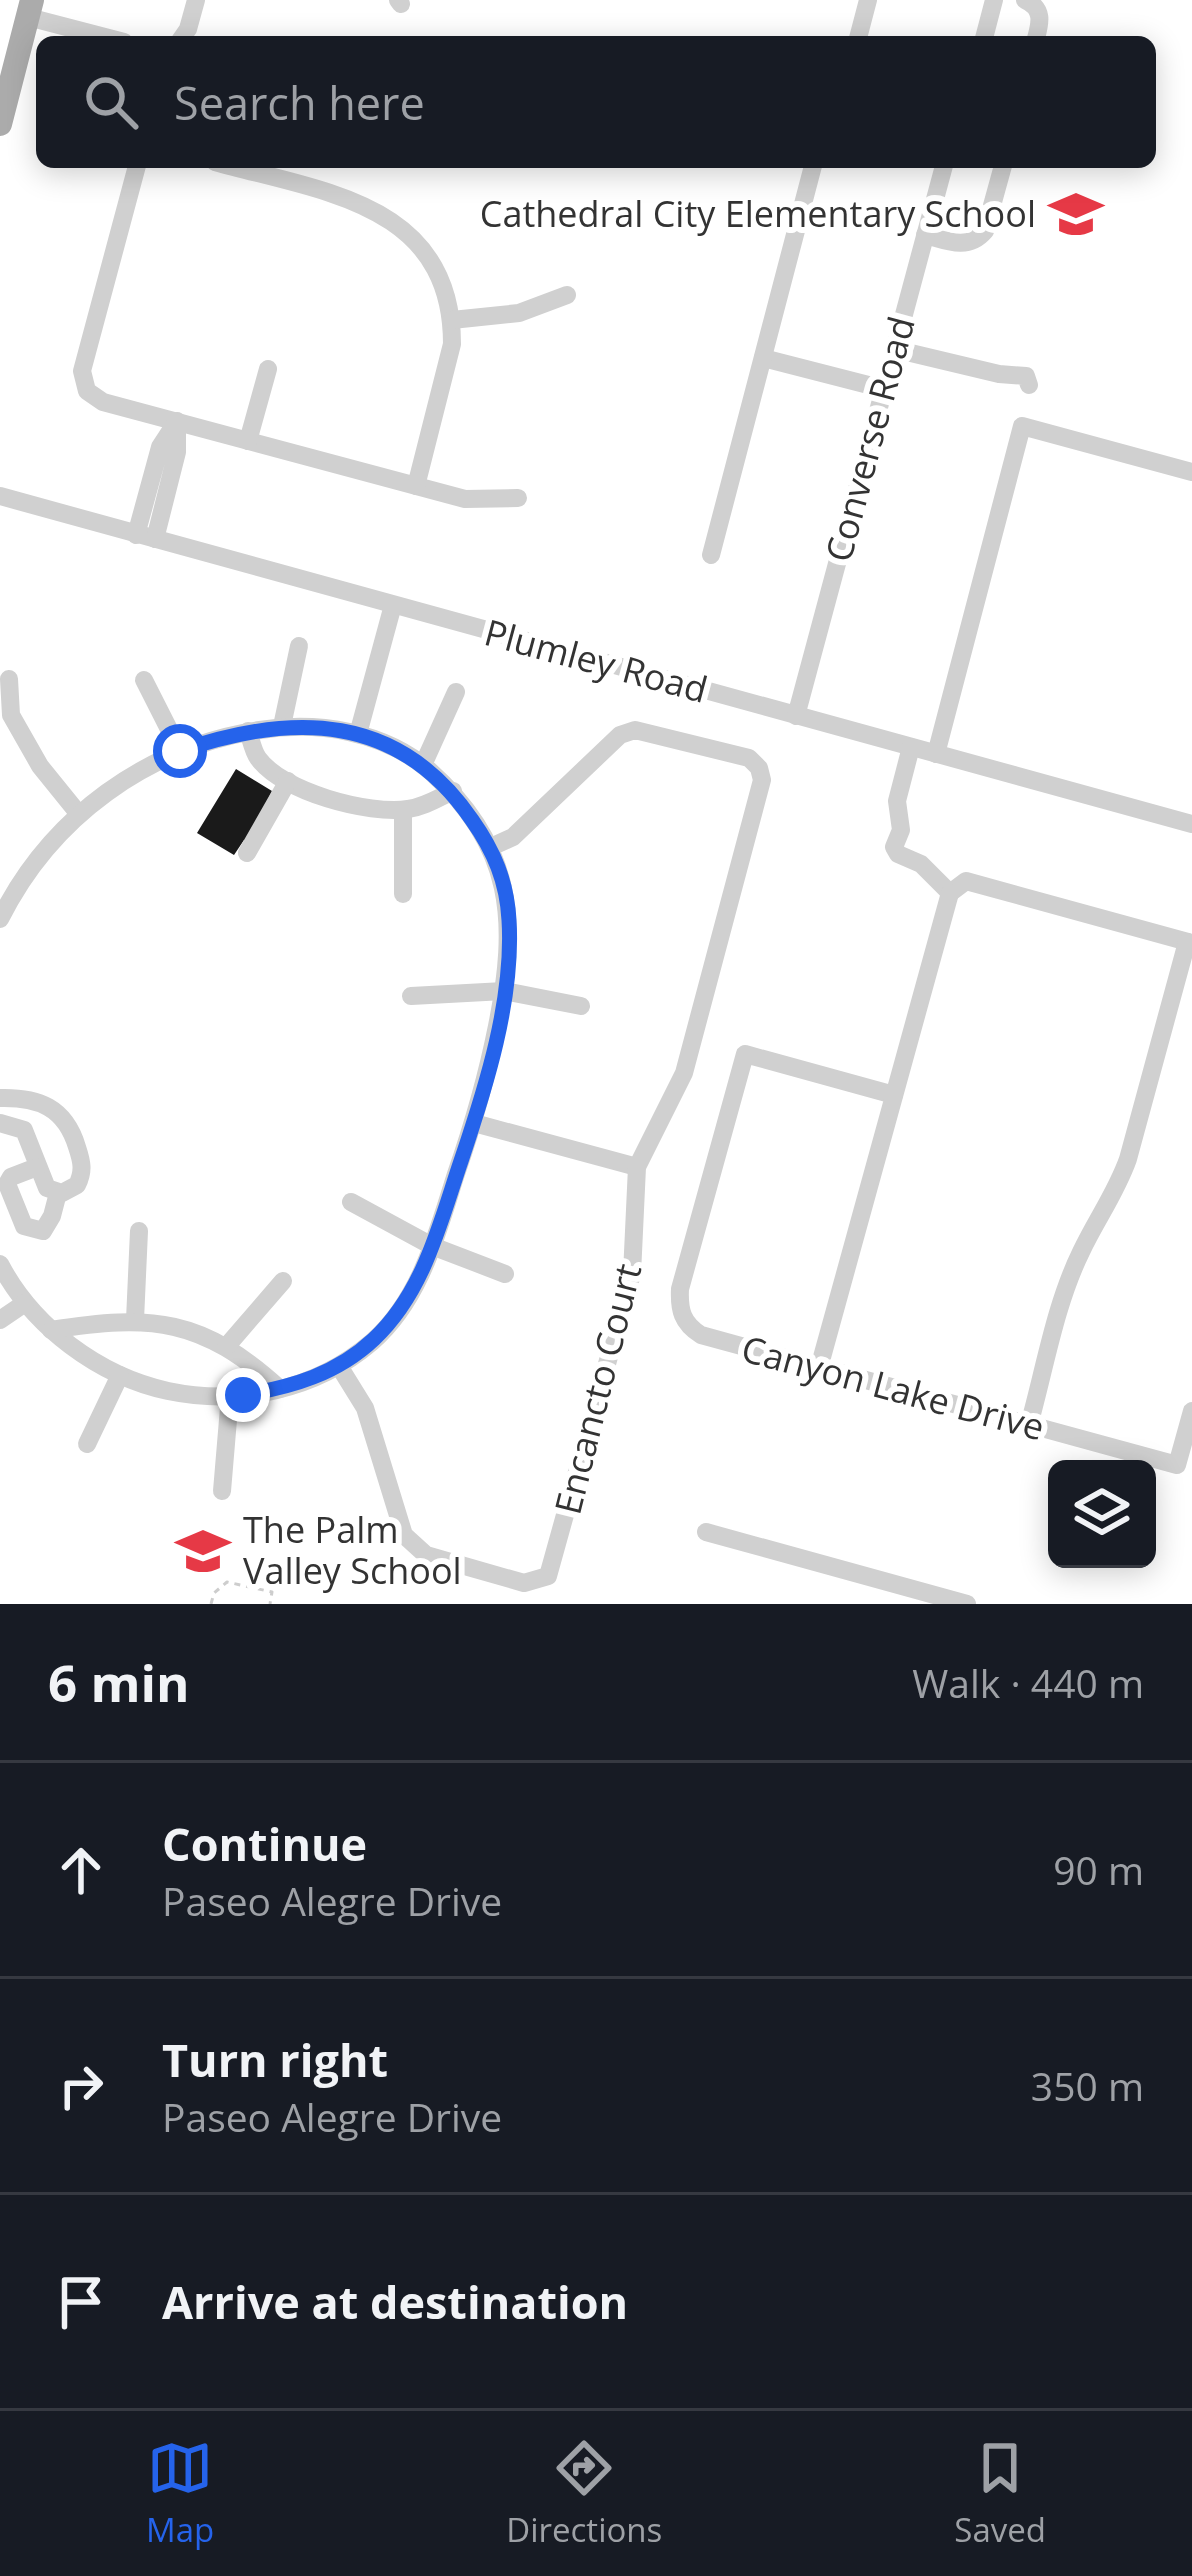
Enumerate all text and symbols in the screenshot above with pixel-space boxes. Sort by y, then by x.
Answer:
search box [36,36,1156,168]
icon: search [78,69,144,135]
text: Search here [174,72,425,133]
school or university icon: Cathedral City Elementary School [1047,185,1105,243]
place label: Cathedral City Elementary School [480,189,1036,238]
street label: Converse Road [813,311,926,567]
street label: Plumley Road [479,607,713,714]
route start [153,724,207,778]
street label: Encancto Court [543,1259,652,1519]
street label: Canyon Lake Drive [736,1324,1050,1451]
route end [216,1368,270,1422]
map controls [1048,1460,1156,1568]
button: layers [1048,1460,1156,1568]
place label: The Palm Valley School [243,1505,462,1595]
school or university icon: The Palm Valley School [174,1522,232,1580]
text: 6 min [48,1647,190,1717]
text: Walk · 440 m [912,1656,1144,1709]
text: Continue [162,1813,367,1874]
icon: ahead [48,1837,114,1903]
text: 90 m [1053,1843,1144,1896]
text: Paseo Alegre Drive [162,1874,502,1927]
text: Turn right [162,2029,388,2090]
icon: right [48,2053,114,2119]
text: 350 m [1031,2059,1144,2112]
text: Paseo Alegre Drive [162,2090,502,2143]
icon: arrive [48,2269,114,2335]
text: Arrive at destination [162,2271,628,2332]
tab: Map [146,2435,214,2552]
tab: Directions [506,2435,662,2552]
tab: Saved [954,2435,1046,2552]

